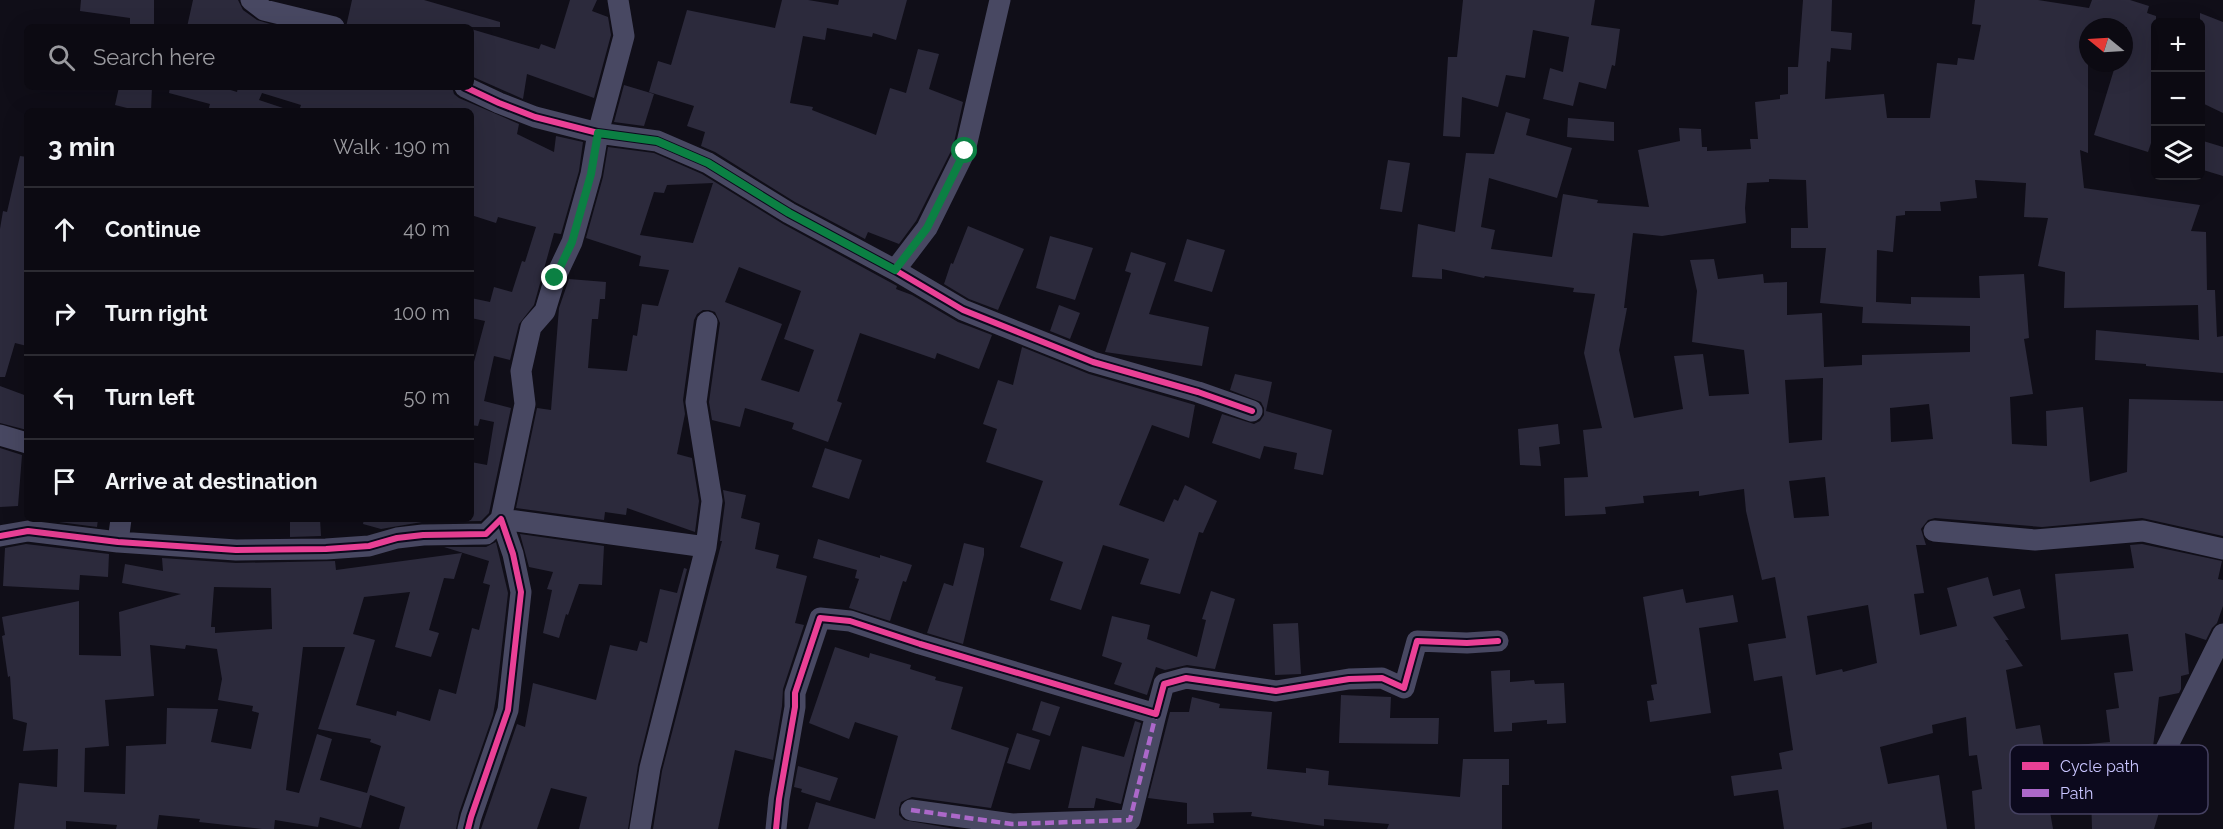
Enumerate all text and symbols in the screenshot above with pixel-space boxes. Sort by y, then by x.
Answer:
north arrow [2079,18,2133,72]
map controls [2151,18,2205,180]
button: + [2151,18,2205,72]
search box [24,24,474,90]
icon: search [45,41,78,74]
text: Search here [93,44,215,70]
button: − [2151,72,2205,126]
button: layers [2151,126,2205,180]
text: 3 min [48,132,115,162]
text: Walk · 190 m [333,135,450,159]
route start [951,137,977,163]
icon: ahead [48,213,81,246]
text: Continue [105,216,201,242]
text: 40 m [403,217,450,241]
route end [541,264,567,290]
icon: right [48,297,81,330]
text: Turn right [105,300,208,326]
text: 100 m [393,301,450,325]
icon: left [48,381,81,414]
text: Turn left [105,384,195,410]
text: 50 m [403,385,450,409]
icon: arrive [48,465,81,498]
text: Arrive at destination [105,468,318,494]
legend [2010,745,2208,814]
text: Cycle path [2060,757,2139,776]
text: Path [2060,784,2093,803]

